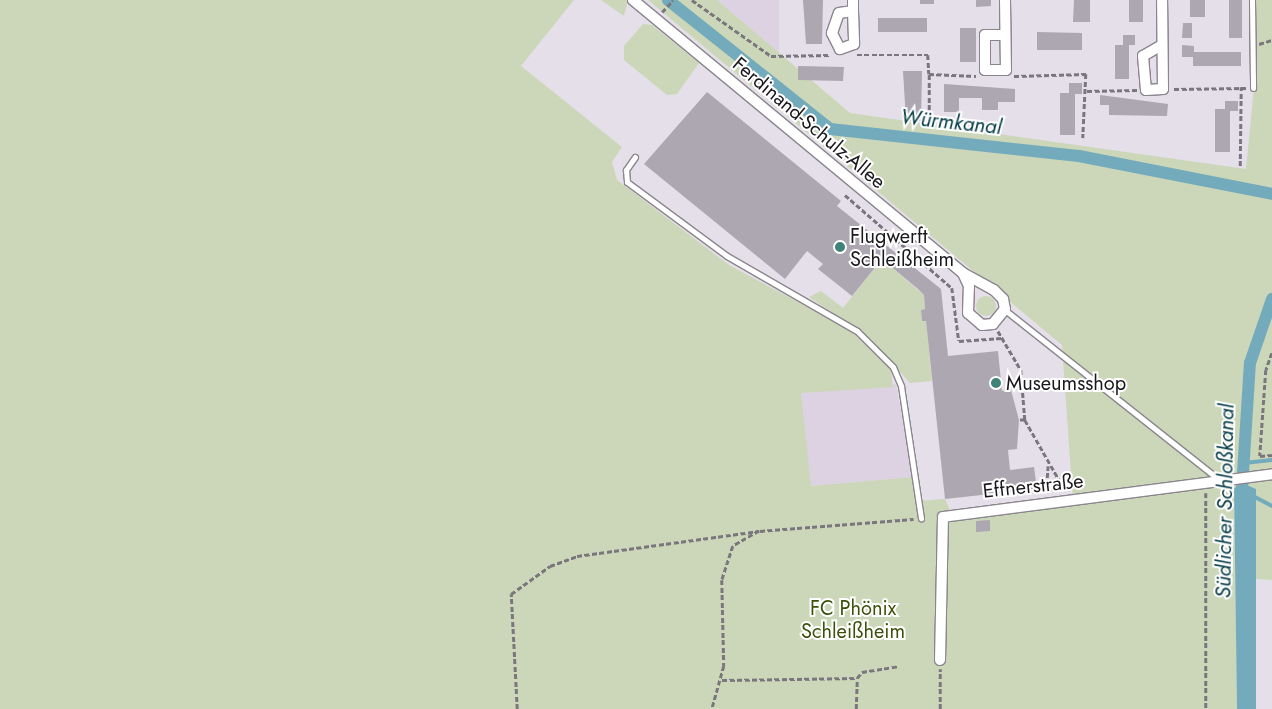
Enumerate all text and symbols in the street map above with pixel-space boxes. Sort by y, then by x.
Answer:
street label: Ferdinand-Schulz-Allee [728,52,890,194]
water label: Würmkanal [899,104,1003,140]
place label: Flugwerft Schleißheim [850,224,954,271]
marker: Flugwerft Schleißheim [834,241,846,253]
place label: Museumsshop [1006,371,1126,395]
marker: Museumsshop [990,377,1002,389]
water label: Südlicher Schloßkanal [1211,404,1239,598]
street label: Effnerstraße [982,469,1084,503]
park label: FC Phönix Schleißheim [801,597,905,644]

